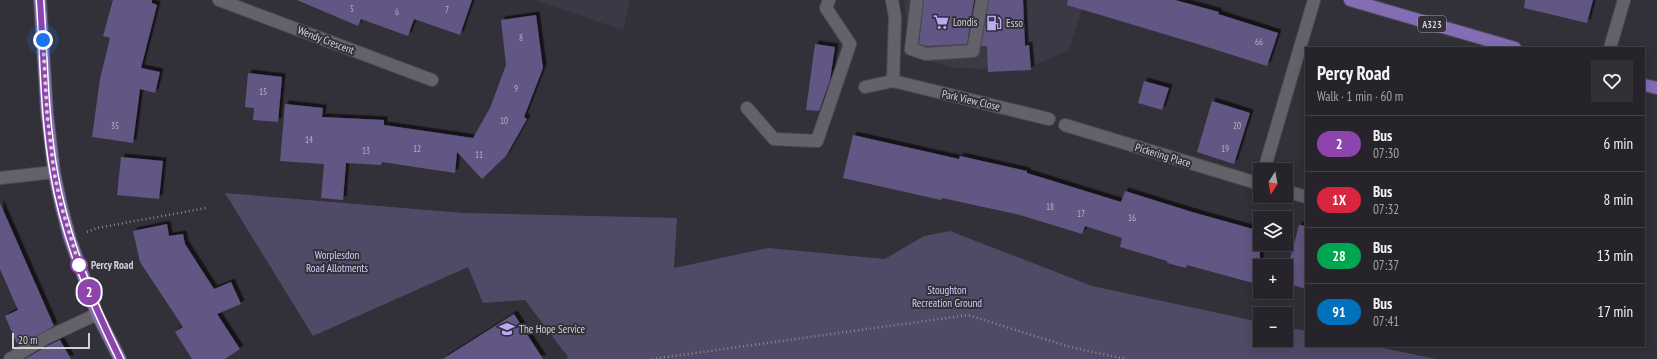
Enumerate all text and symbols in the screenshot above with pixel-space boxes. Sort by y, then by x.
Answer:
house number: 5 [350,3,354,14]
house number: 7 [445,4,449,15]
house number: 6 [395,6,399,17]
supermarket icon: Londis [932,13,950,31]
fuel station icon: Esso [985,14,1003,32]
place label: Londis [953,15,978,29]
place label: Esso [1006,16,1023,30]
road number: A323 [1418,16,1446,32]
street label: Wendy Crescent [296,23,356,57]
your location [33,30,53,50]
house number: 8 [519,32,523,43]
house number: 66 [1255,36,1263,47]
button: heart [1591,60,1633,102]
text: Percy Road [1317,61,1390,85]
house number: 9 [514,83,518,94]
house number: 15 [259,86,267,97]
street label: Park View Close [941,87,1002,114]
text: Walk · 1 min · 60 m [1317,88,1403,105]
house number: 10 [500,115,508,126]
house number: 35 [111,120,119,131]
house number: 20 [1233,120,1241,131]
text: Bus [1373,126,1392,145]
house number: 14 [305,134,313,145]
text: 6 min [1603,134,1633,153]
text: 2 [1336,135,1342,153]
street label: Pickering Place [1133,140,1193,170]
house number: 12 [413,143,421,154]
house number: 19 [1221,143,1229,154]
house number: 13 [362,145,370,156]
text: 07:30 [1373,145,1399,162]
house number: 11 [475,149,483,160]
north arrow [1253,163,1293,203]
map controls [1253,163,1293,347]
text: Bus [1373,182,1392,201]
text: 8 min [1603,190,1633,209]
text: 1X [1332,191,1346,209]
house number: 18 [1046,201,1054,212]
text: 07:32 [1373,201,1399,218]
house number: 17 [1077,208,1085,219]
button: layers [1253,211,1293,251]
house number: 16 [1128,212,1136,223]
text: Bus [1373,238,1392,257]
text: 13 min [1597,246,1633,265]
text: 28 [1332,247,1346,265]
park label: Worplesdon Road Allotments [306,248,368,275]
marker: Percy Road [70,256,88,274]
text: 07:37 [1373,257,1399,274]
place label: Percy Road [91,258,133,272]
button: + [1253,259,1293,299]
line badge: 2 [76,279,102,305]
text: 2 [86,283,92,301]
park label: Stoughton Recreation Ground [912,283,982,310]
text: Bus [1373,294,1392,313]
text: 17 min [1597,302,1633,321]
text: 91 [1332,303,1346,321]
button: − [1253,307,1293,347]
text: 07:41 [1373,313,1399,330]
school or university icon: The Hope Service [498,320,516,338]
place label: The Hope Service [519,322,586,336]
scale bar [12,331,90,350]
text: 20 m [18,333,37,347]

